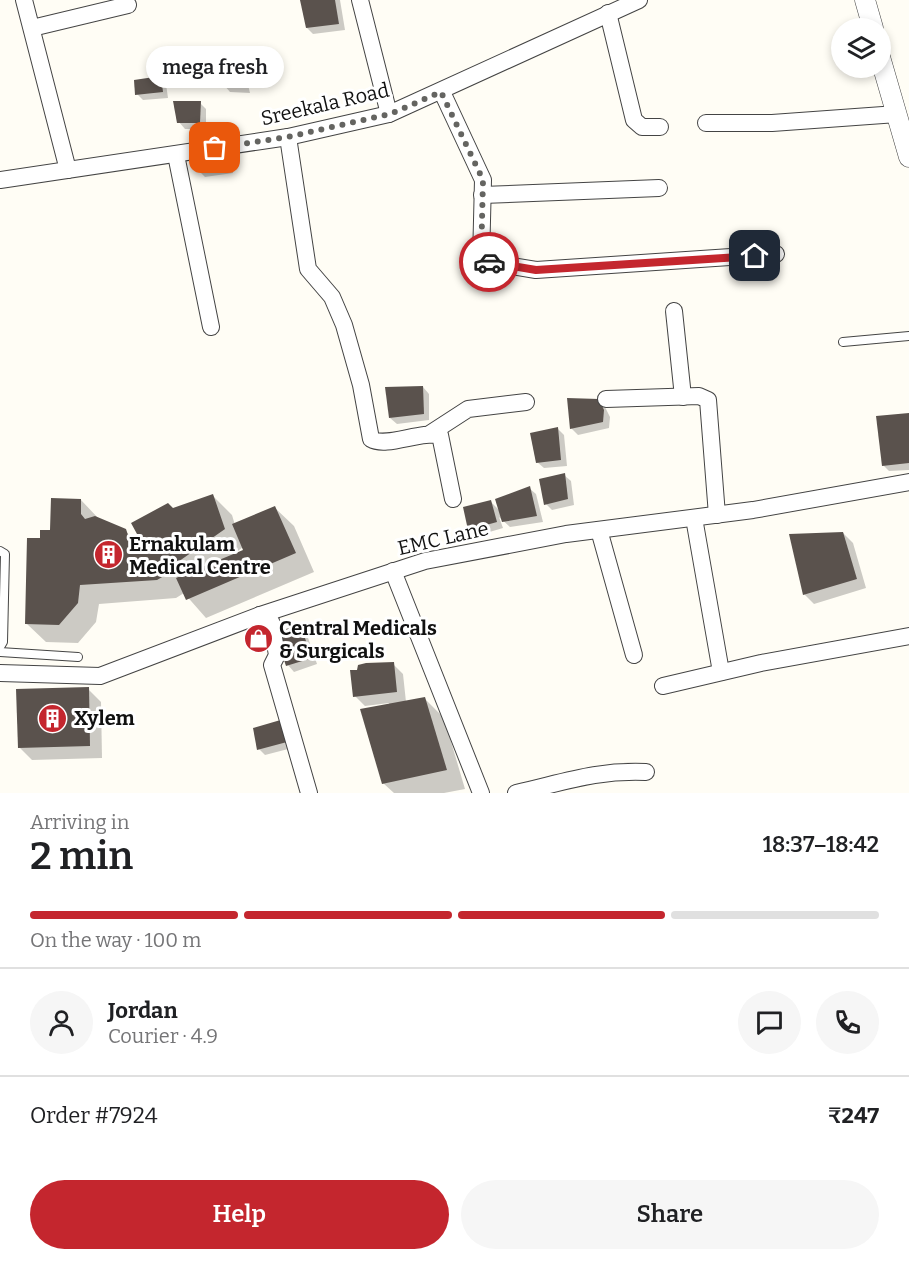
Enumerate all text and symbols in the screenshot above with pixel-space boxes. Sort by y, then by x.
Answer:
map controls [831,18,891,78]
button: layers [831,18,891,78]
callout: mega fresh [146,46,284,88]
text: mega fresh [162,55,268,79]
street label: Sreekala Road [259,78,392,130]
pin [189,122,240,173]
icon: bag [198,131,231,164]
pin [729,230,780,281]
courier [459,232,519,292]
icon: home [738,239,771,272]
icon: car [473,246,506,279]
street label: EMC Lane [395,516,491,560]
place label: Ernakulam Medical Centre [129,532,271,579]
building icon: Ernakulam Medical Centre [92,539,124,571]
place label: Central Medicals & Surgicals [279,616,437,663]
shop icon: Central Medicals & Surgicals [242,623,274,655]
building icon: Xylem [37,702,69,734]
place label: Xylem [74,706,135,730]
text: Arriving in [30,810,129,834]
text: 18:37–18:42 [763,831,879,858]
text: 2 min [30,833,133,879]
text: On the way · 100 m [30,928,201,952]
button: person [30,991,93,1054]
button: chat [738,991,801,1054]
button: phone [816,991,879,1054]
text: Jordan [108,997,178,1024]
text: Courier · 4.9 [108,1024,218,1048]
text: Order #7924 [30,1102,158,1129]
text: ₹247 [828,1102,879,1129]
button: Help [30,1180,449,1249]
button: Share [461,1180,879,1249]

